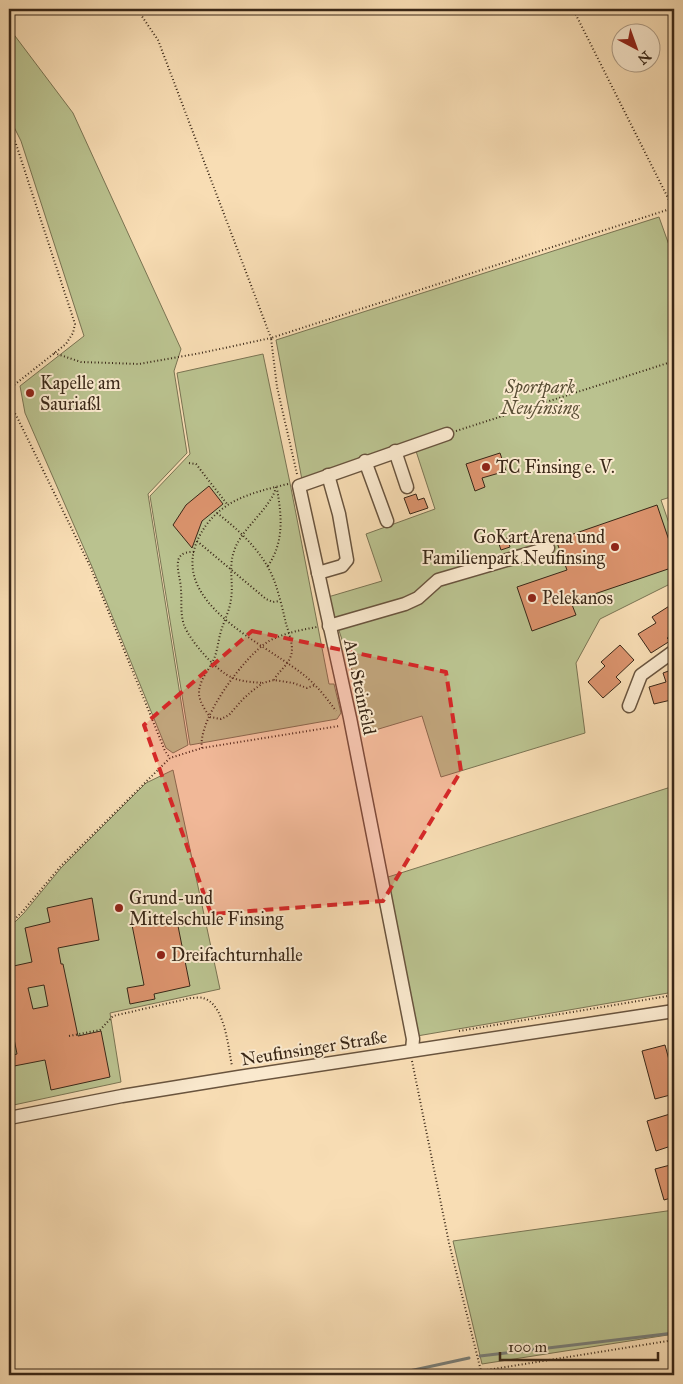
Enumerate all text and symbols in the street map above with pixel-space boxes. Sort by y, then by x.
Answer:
north arrow [610,22,660,72]
text: N [634,47,654,68]
place label: Kapelle am Sauriaßl [40,372,121,415]
park label: Sportpark Neufinsing [500,376,580,419]
marker: Kapelle am Sauriaßl [24,387,36,399]
place label: TC Finsing e. V. [496,456,615,479]
marker: TC Finsing e. V. [480,461,492,473]
place label: GoKartArena und Familienpark Neufinsing [422,526,606,570]
marker: GoKartArena und Familienpark Neufinsing [609,541,621,553]
place label: Pelekanos [542,587,613,609]
marker: Pelekanos [526,592,538,604]
street label: Am Steinfeld [339,636,381,737]
place label: Grund-und Mittelschule Finsing [129,887,284,931]
marker: Grund-und Mittelschule Finsing [113,902,125,914]
place label: Dreifachturnhalle [171,944,303,966]
marker: Dreifachturnhalle [155,949,167,961]
street label: Neufinsinger Straße [239,1026,389,1071]
scale bar [500,1329,658,1361]
text: 100 m [508,1338,548,1356]

